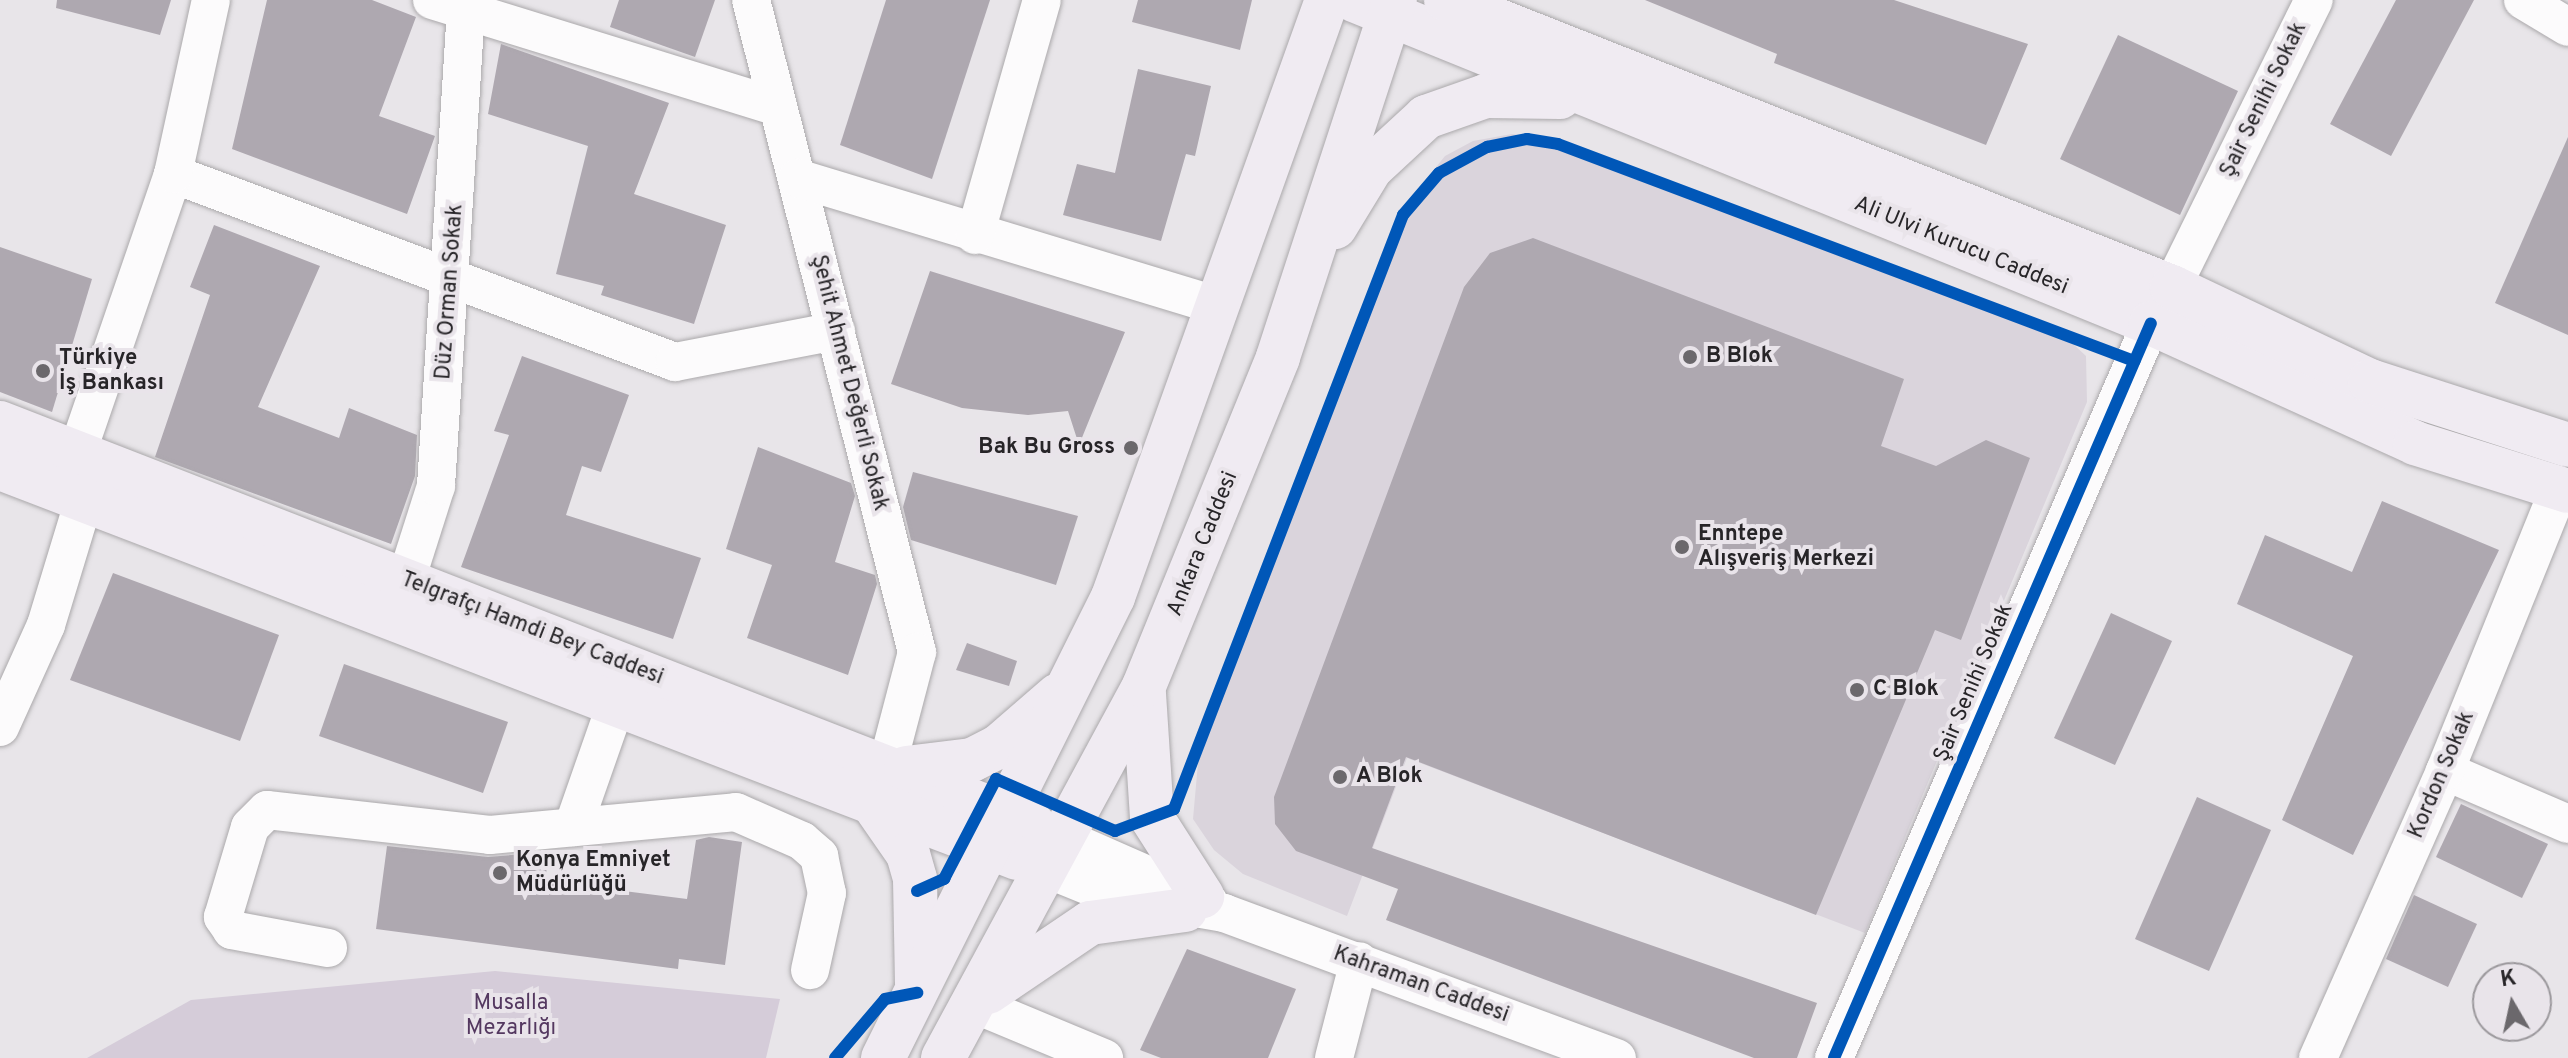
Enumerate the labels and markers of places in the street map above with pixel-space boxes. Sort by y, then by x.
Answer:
place label: B Blok [1706,344,1773,370]
place label: Türkiye İş Bankası [59,345,164,396]
marker: B Blok [1681,348,1699,366]
marker: Türkiye İş Bankası [34,362,52,380]
place label: Bak Bu Gross [978,435,1115,461]
marker: Bak Bu Gross [1122,439,1140,457]
place label: Enntepe Alışveriş Merkezi [1698,521,1874,572]
marker: Enntepe Alışveriş Merkezi [1673,538,1691,556]
place label: C Blok [1873,677,1939,703]
marker: C Blok [1848,681,1866,699]
place label: A Blok [1356,764,1424,790]
marker: A Blok [1331,768,1349,786]
place label: Konya Emniyet Müdürlüğü [516,847,671,898]
marker: Konya Emniyet Müdürlüğü [491,864,509,882]

